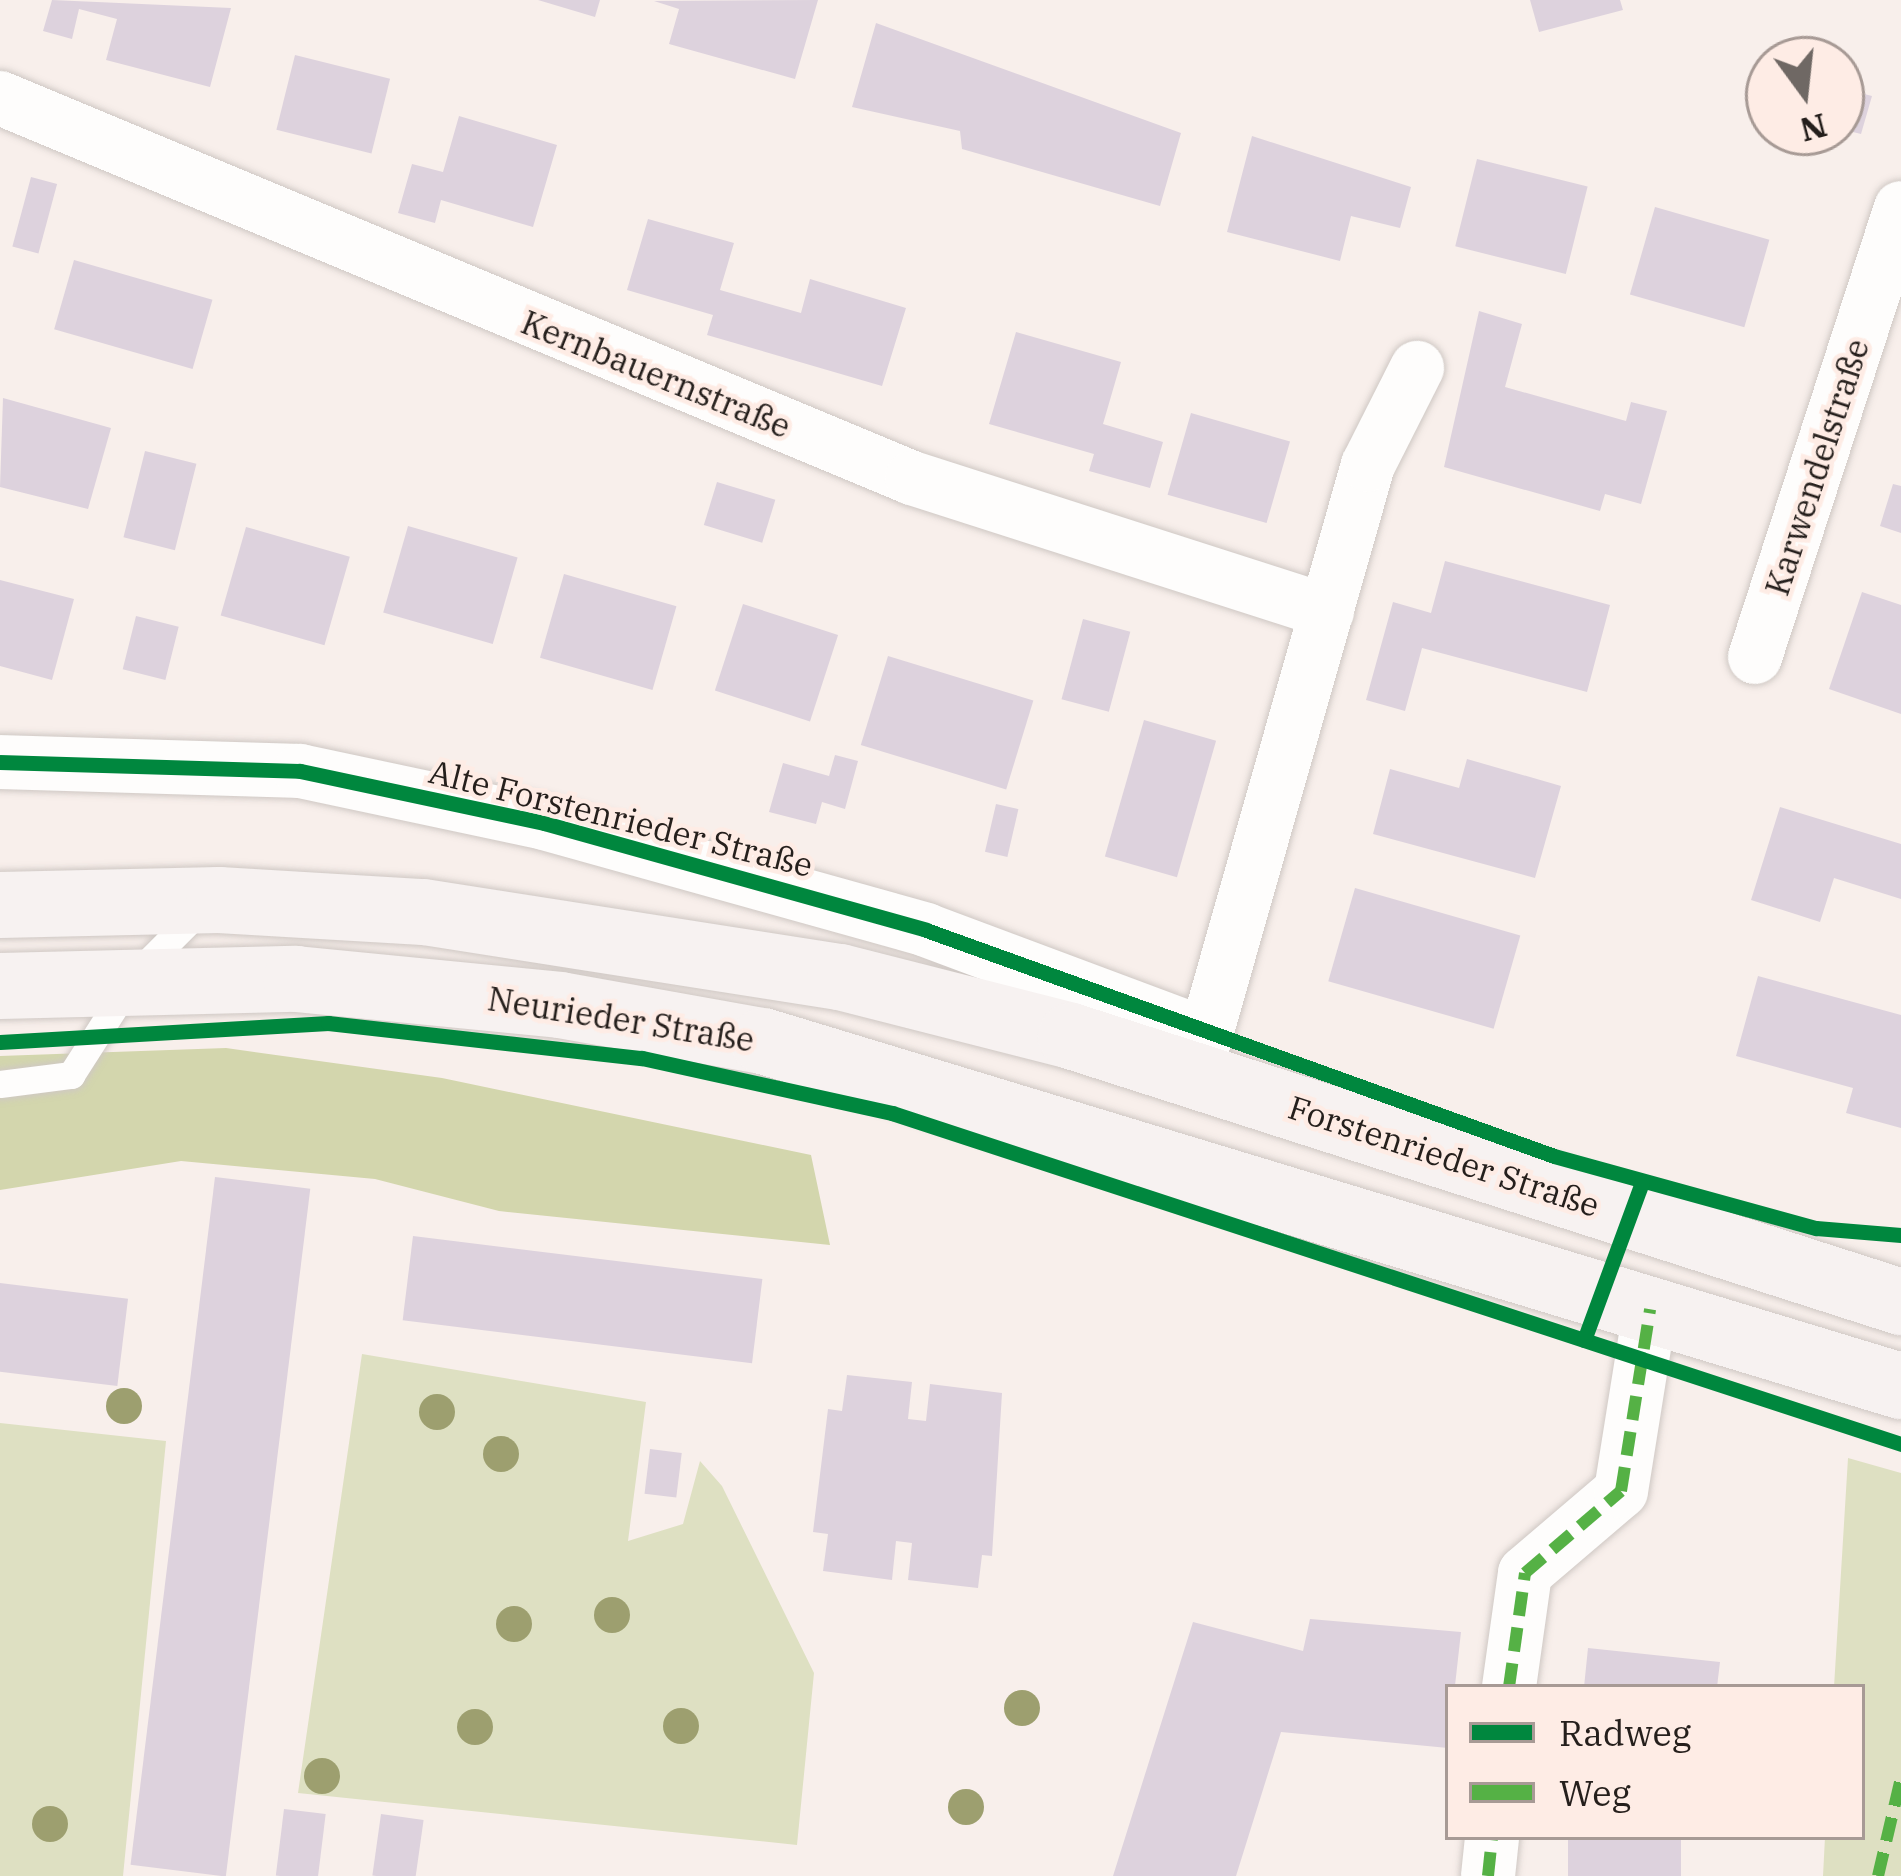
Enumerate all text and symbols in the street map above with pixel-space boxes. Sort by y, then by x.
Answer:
north arrow [1745,36,1865,156]
text: N [1796,104,1832,153]
street label: Kernbauernstraße [516,302,796,446]
street label: Karwendelstraße [1757,334,1877,600]
street label: Alte Forstenrieder Straße [425,751,817,885]
street label: Neurieder Straße [485,978,757,1060]
street label: Forstenrieder Straße [1284,1087,1604,1225]
legend [1445,1684,1865,1840]
text: Radweg [1559,1709,1691,1756]
text: Weg [1559,1769,1631,1816]

